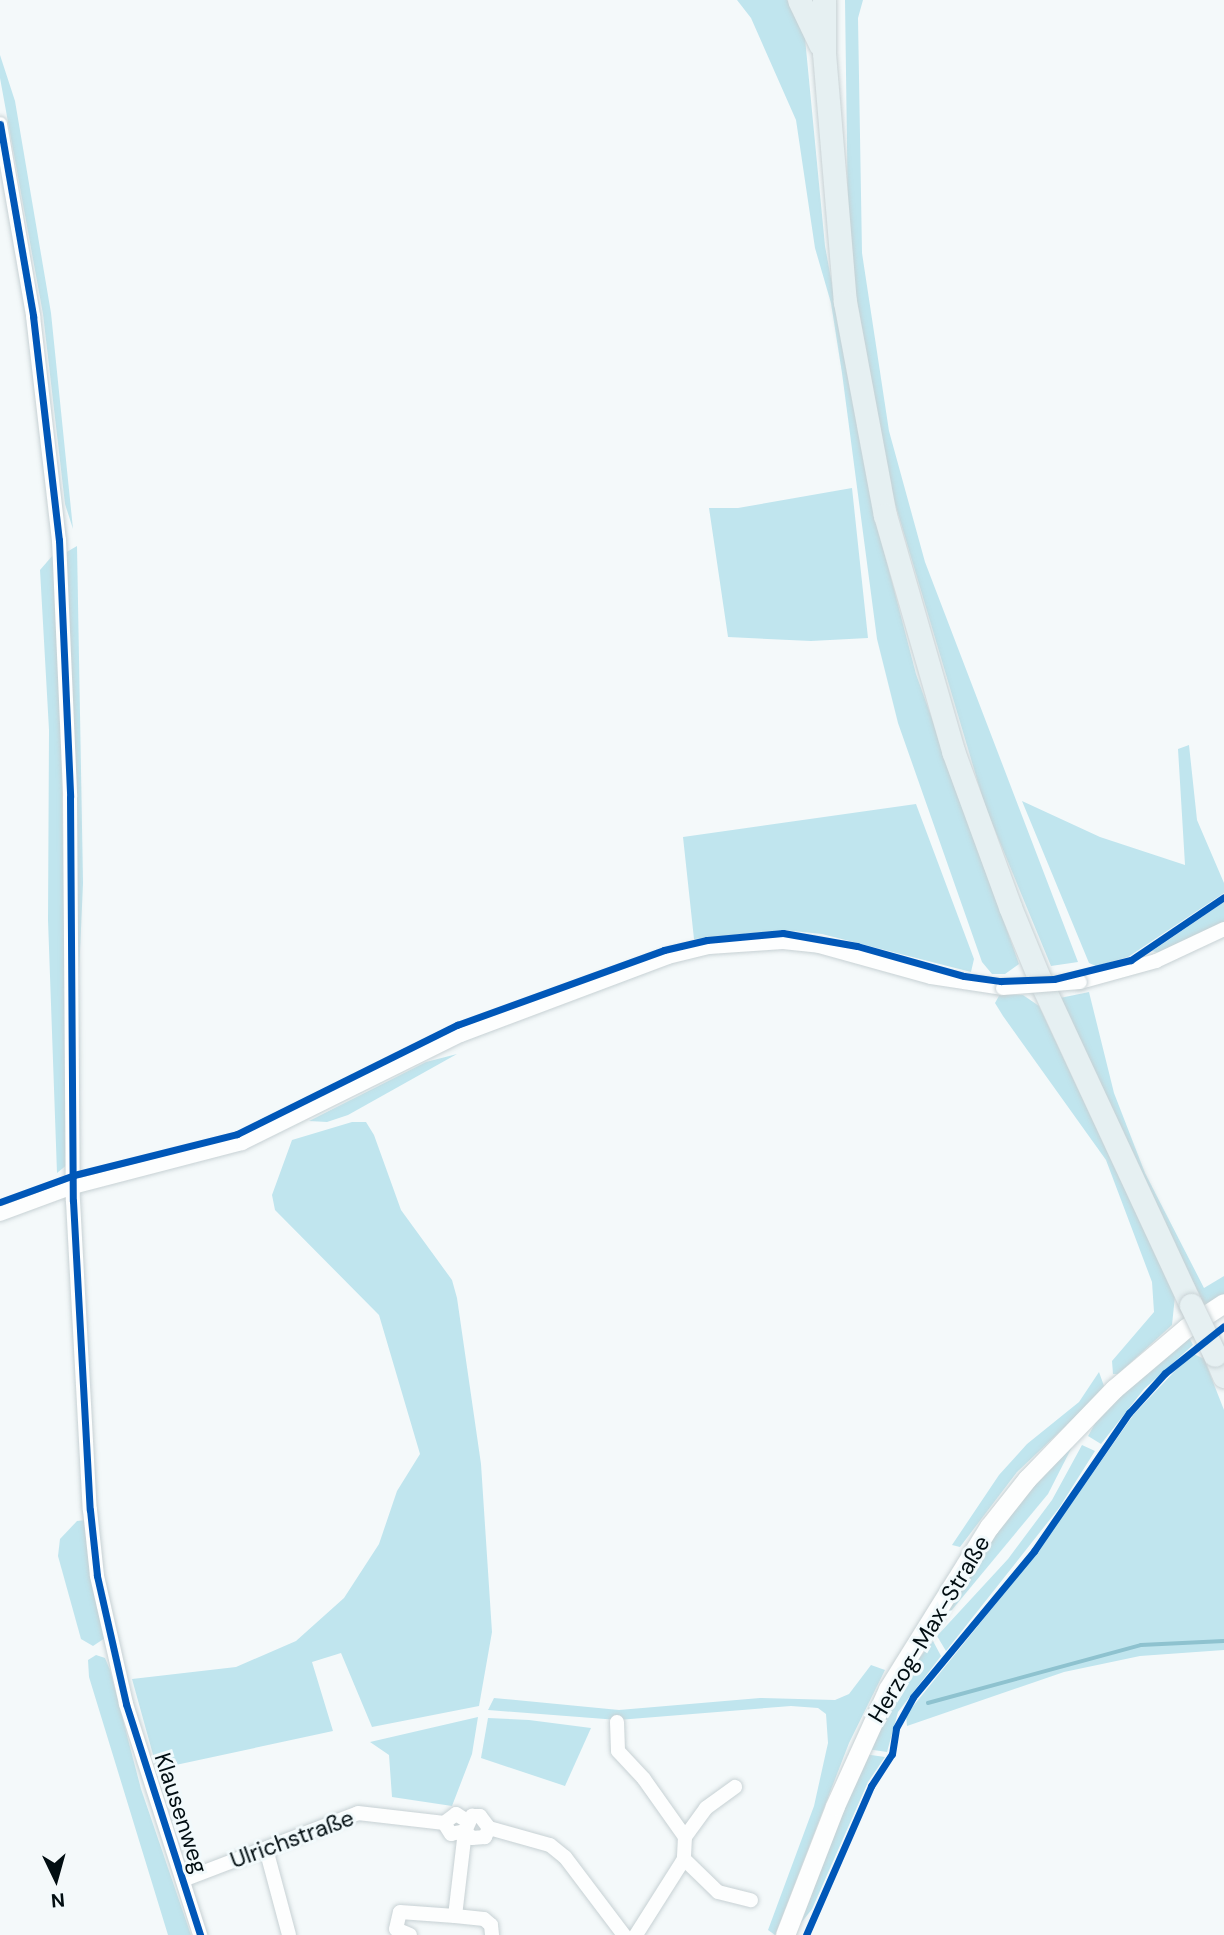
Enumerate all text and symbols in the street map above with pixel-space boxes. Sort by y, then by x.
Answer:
street label: Herzog-Max-Straße [862,1531,996,1727]
street label: Klausenweg [149,1749,213,1877]
street label: Ulrichstraße [226,1804,358,1874]
north arrow [21,1844,91,1914]
text: N [50,1887,66,1913]

